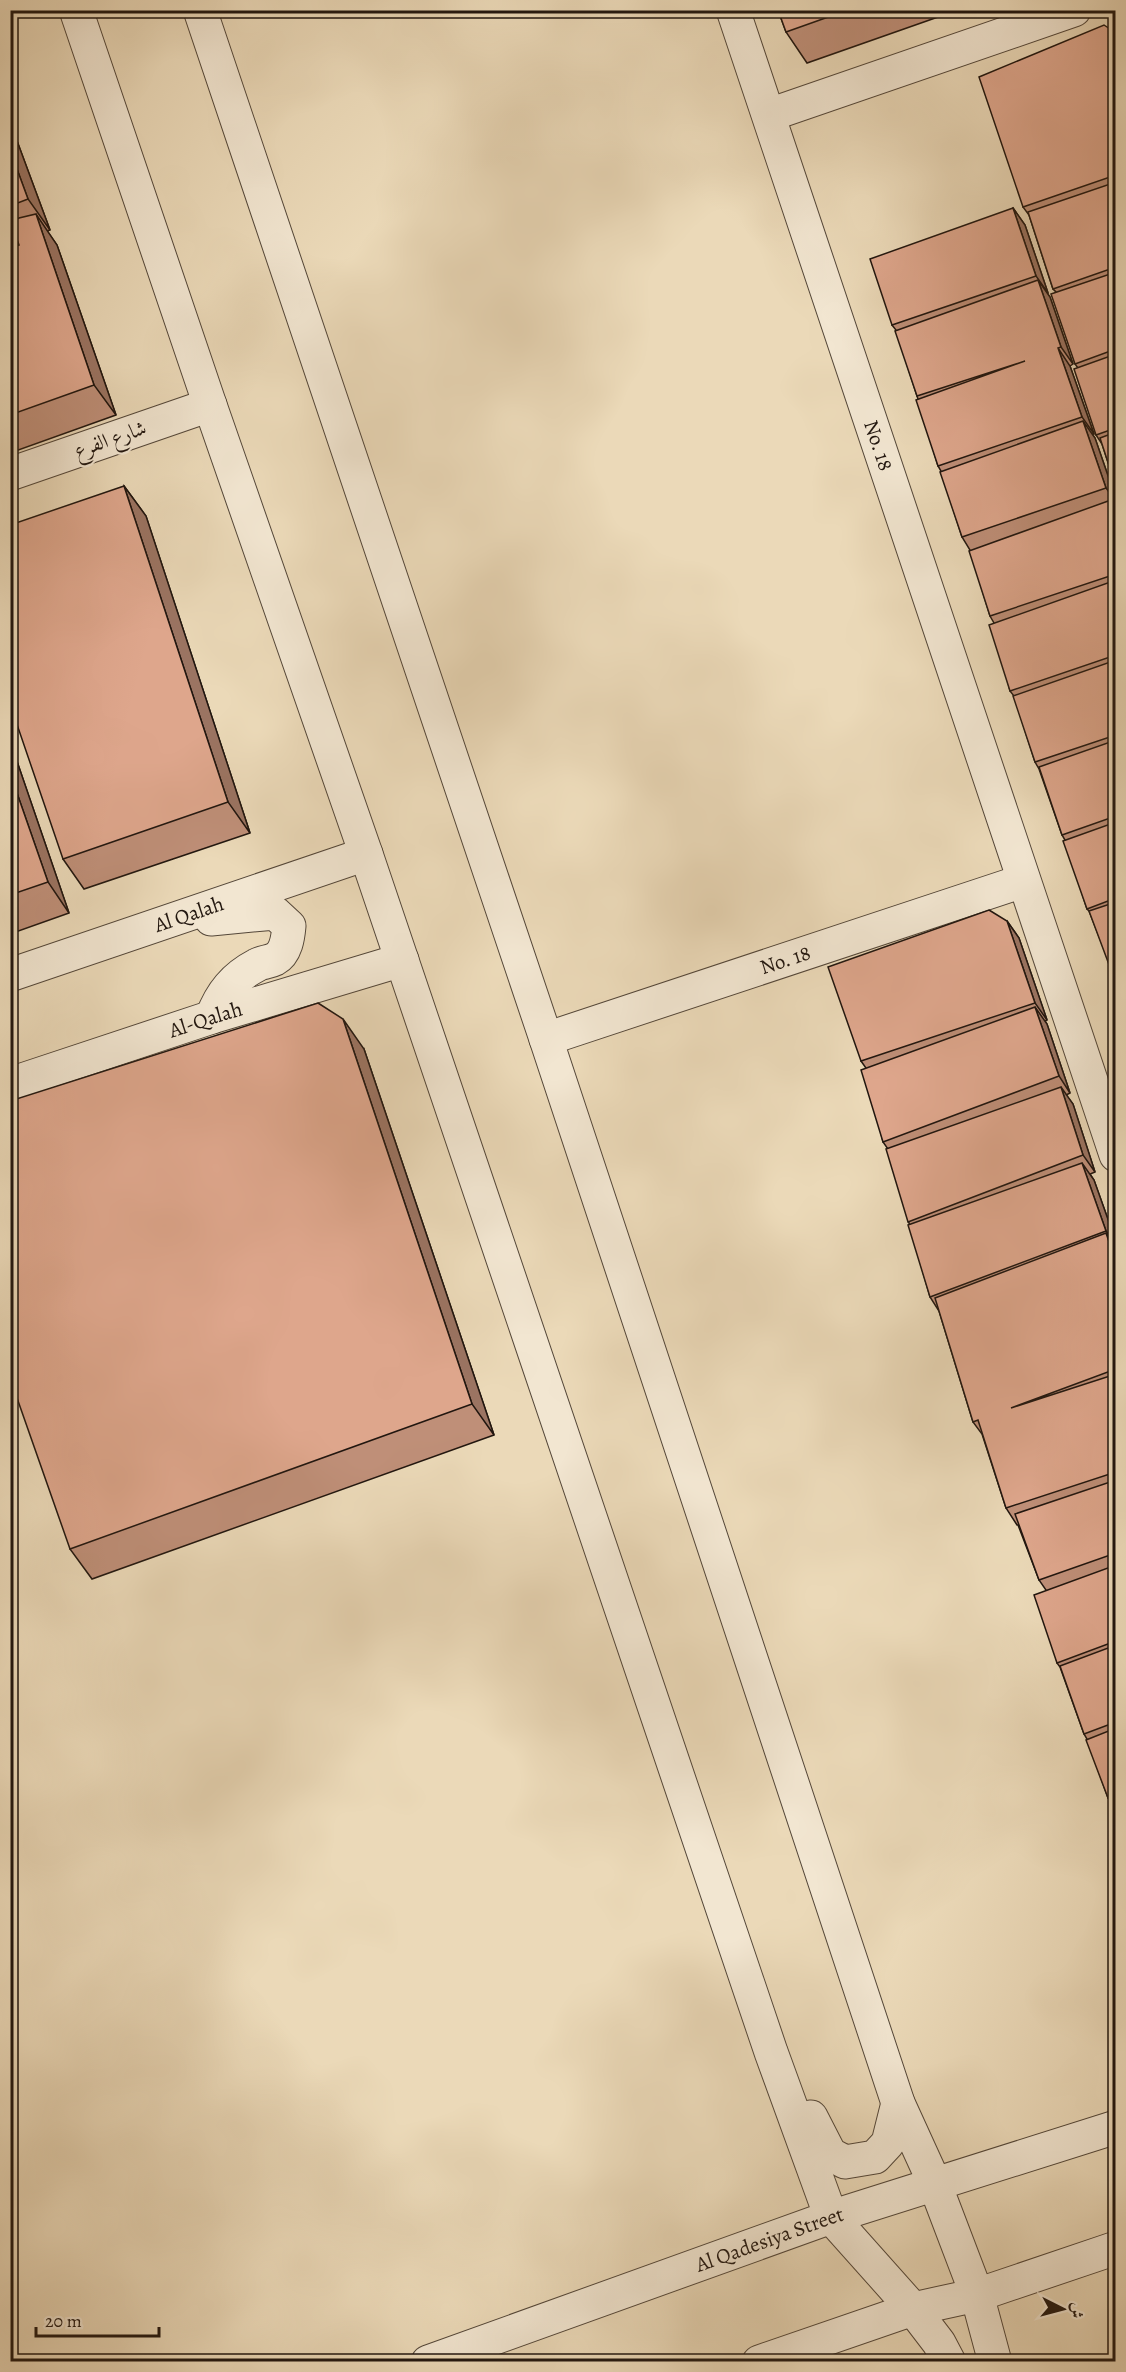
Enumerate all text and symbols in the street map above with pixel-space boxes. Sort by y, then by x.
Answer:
street label: شارع الفرع [70,414,151,468]
street label: No. 18 [857,416,900,474]
street label: Al Qalah [150,889,227,939]
street label: No. 18 [756,938,814,981]
street label: Al-Qalah [164,995,246,1045]
street label: Al Qadesiya Street [691,2200,847,2279]
north arrow [1033,2279,1093,2339]
scale bar [36,2300,159,2338]
text: ش [1065,2301,1089,2320]
text: 20 m [45,2309,82,2333]

